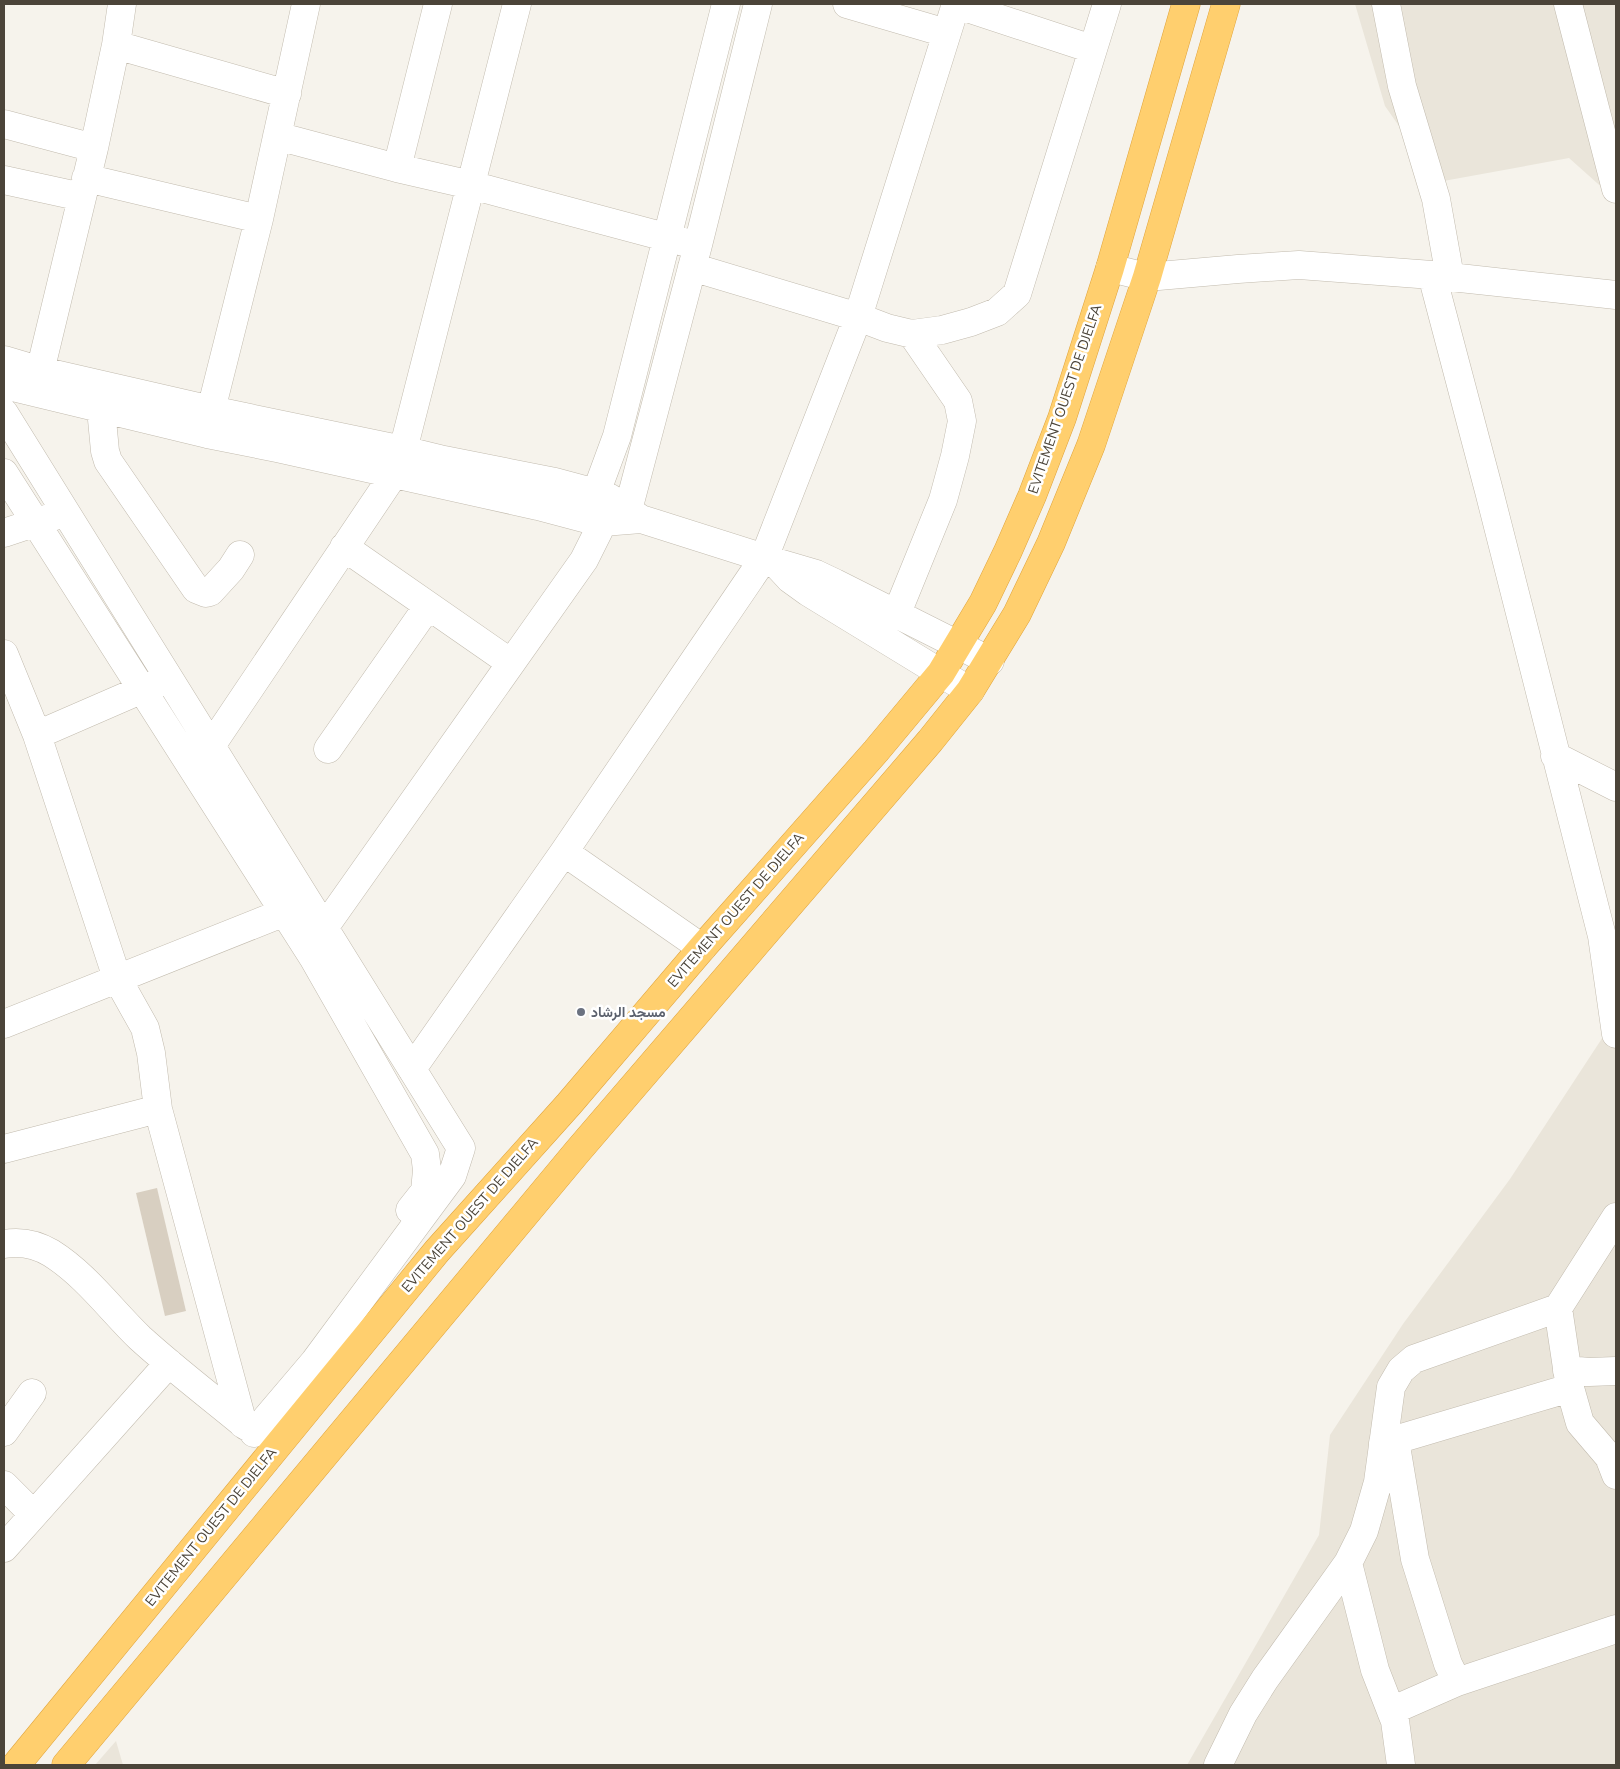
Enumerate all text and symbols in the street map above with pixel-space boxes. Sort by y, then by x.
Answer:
street label: EVITEMENT OUEST DE DJELFA [1024,302,1106,496]
street label: EVITEMENT OUEST DE DJELFA [663,829,809,991]
place label: مسجد الرشاد [591,1003,666,1022]
marker: مسجد الرشاد [575,1006,587,1018]
street label: EVITEMENT OUEST DE DJELFA [397,1134,543,1296]
street label: EVITEMENT OUEST DE DJELFA [141,1444,281,1610]

